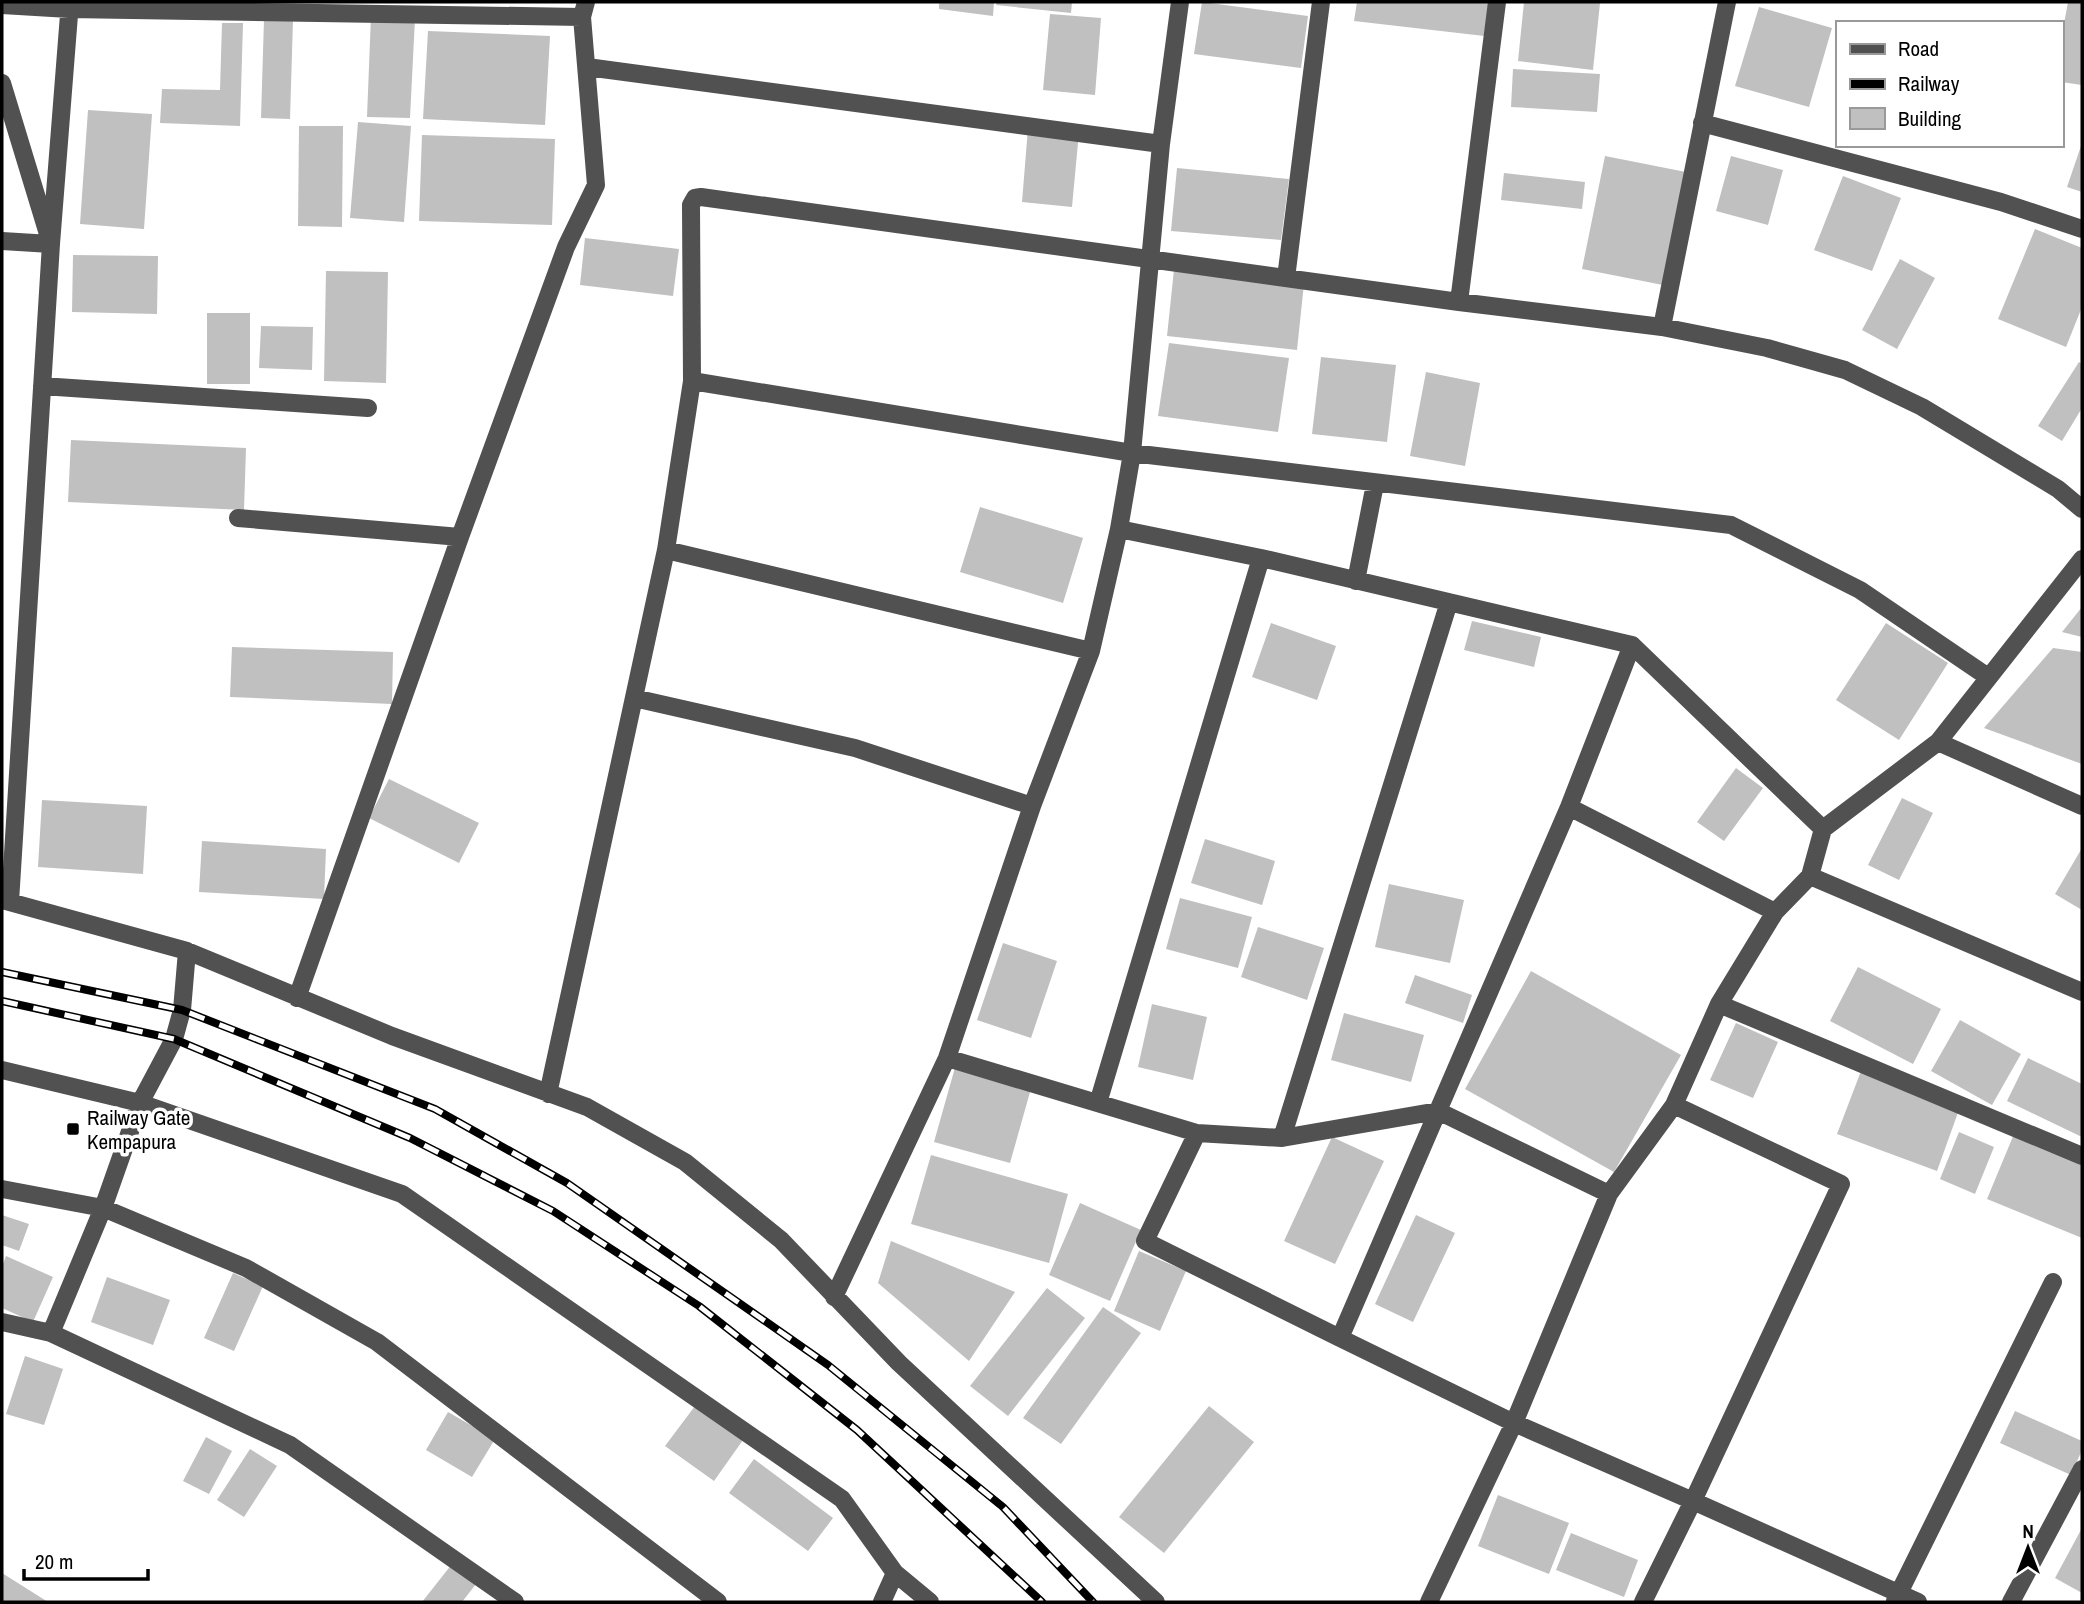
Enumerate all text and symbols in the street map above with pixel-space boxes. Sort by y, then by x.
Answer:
legend [1836,21,2063,147]
text: Road [1898,34,1939,63]
text: Railway [1898,69,1960,98]
text: Building [1898,104,1962,133]
place label: Railway Gate Kempapura [87,1103,190,1156]
marker: Railway Gate Kempapura [65,1121,81,1137]
north arrow [1993,1513,2063,1583]
text: N [2022,1518,2034,1544]
scale bar [24,1538,149,1582]
text: 20 m [35,1547,73,1576]

